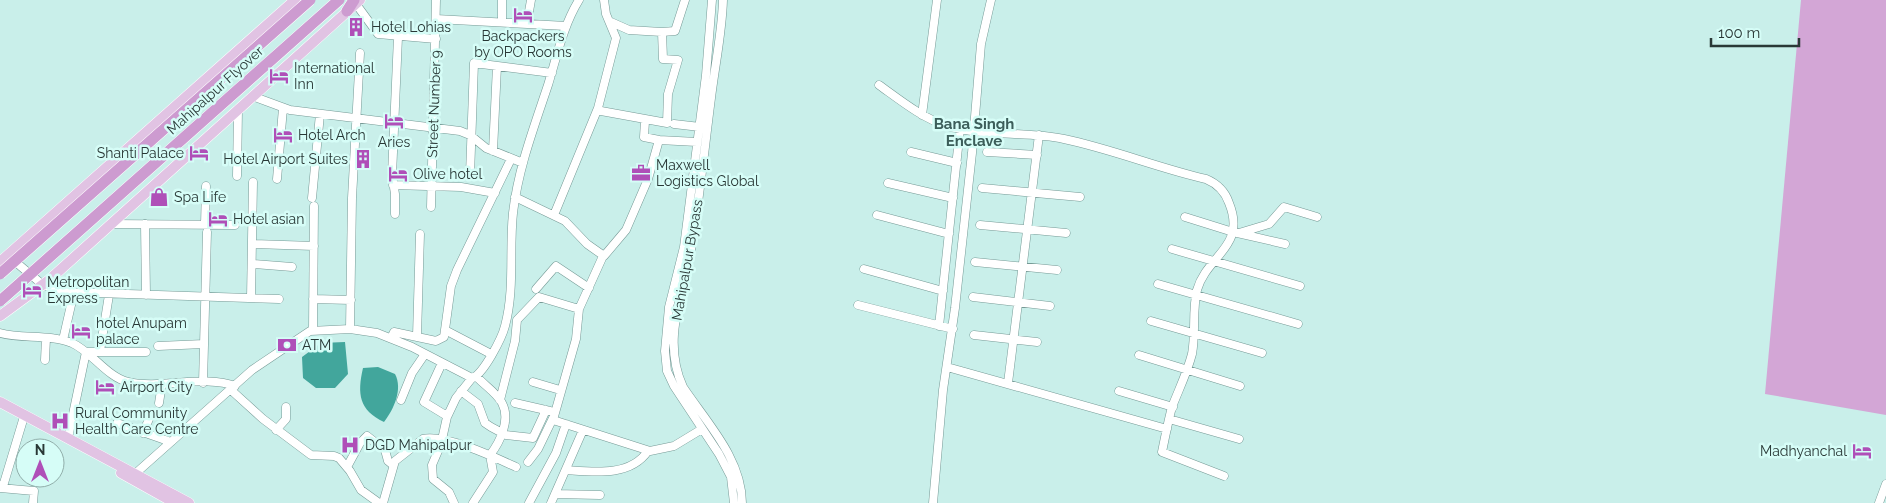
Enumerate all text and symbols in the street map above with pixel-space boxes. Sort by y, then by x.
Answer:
hotel icon: Backpackers by OPO Rooms [512,4,534,26]
scale bar [1711,15,1798,47]
building icon: Hotel Lohias [345,16,367,38]
place label: Hotel Lohias [371,19,451,35]
text: 100 m [1718,24,1760,42]
place label: Backpackers by OPO Rooms [474,28,572,60]
street label: Mahipalpur Flyover [164,43,266,137]
street label: Street Number 9 [424,50,444,158]
place label: International Inn [294,60,375,92]
hotel icon: International Inn [268,65,290,87]
hotel icon: Aries [383,110,405,132]
district label: Bana Singh Enclave [934,115,1014,150]
hotel icon: Hotel Arch [272,124,294,146]
place label: Hotel Arch [298,127,366,143]
place label: Aries [378,134,410,150]
hotel icon: Shanti Palace [188,142,210,164]
place label: Shanti Palace [97,145,184,161]
building icon: Hotel Airport Suites [352,148,374,170]
place label: Hotel Airport Suites [223,151,348,167]
place label: Maxwell Logistics Global [656,157,759,189]
office icon: Maxwell Logistics Global [630,162,652,184]
hotel icon: Olive hotel [387,163,409,185]
place label: Olive hotel [413,166,483,182]
shop icon: Spa Life [148,186,170,208]
place label: Spa Life [174,189,226,205]
street label: Mahipalpur Bypass [668,198,706,322]
hotel icon: Hotel asian [207,208,229,230]
place label: Hotel asian [233,211,304,227]
place label: Metropolitan Express [47,274,129,306]
hotel icon: Metropolitan Express [21,279,43,301]
place label: hotel Anupam palace [96,315,187,347]
hotel icon: hotel Anupam palace [70,320,92,342]
bank icon: ATM [276,334,298,356]
place label: ATM [302,337,331,353]
hotel icon: Airport City [94,376,116,398]
place label: Airport City [120,379,193,395]
place label: Rural Community Health Care Centre [75,405,199,437]
hospital icon: Rural Community Health Care Centre [49,410,71,432]
hospital icon: DGD Mahipalpur [339,434,361,456]
place label: DGD Mahipalpur [365,437,472,453]
north arrow [15,438,65,488]
hotel icon: Madhyanchal [1851,440,1873,462]
text: N [35,442,45,458]
place label: Madhyanchal [1760,443,1847,459]

